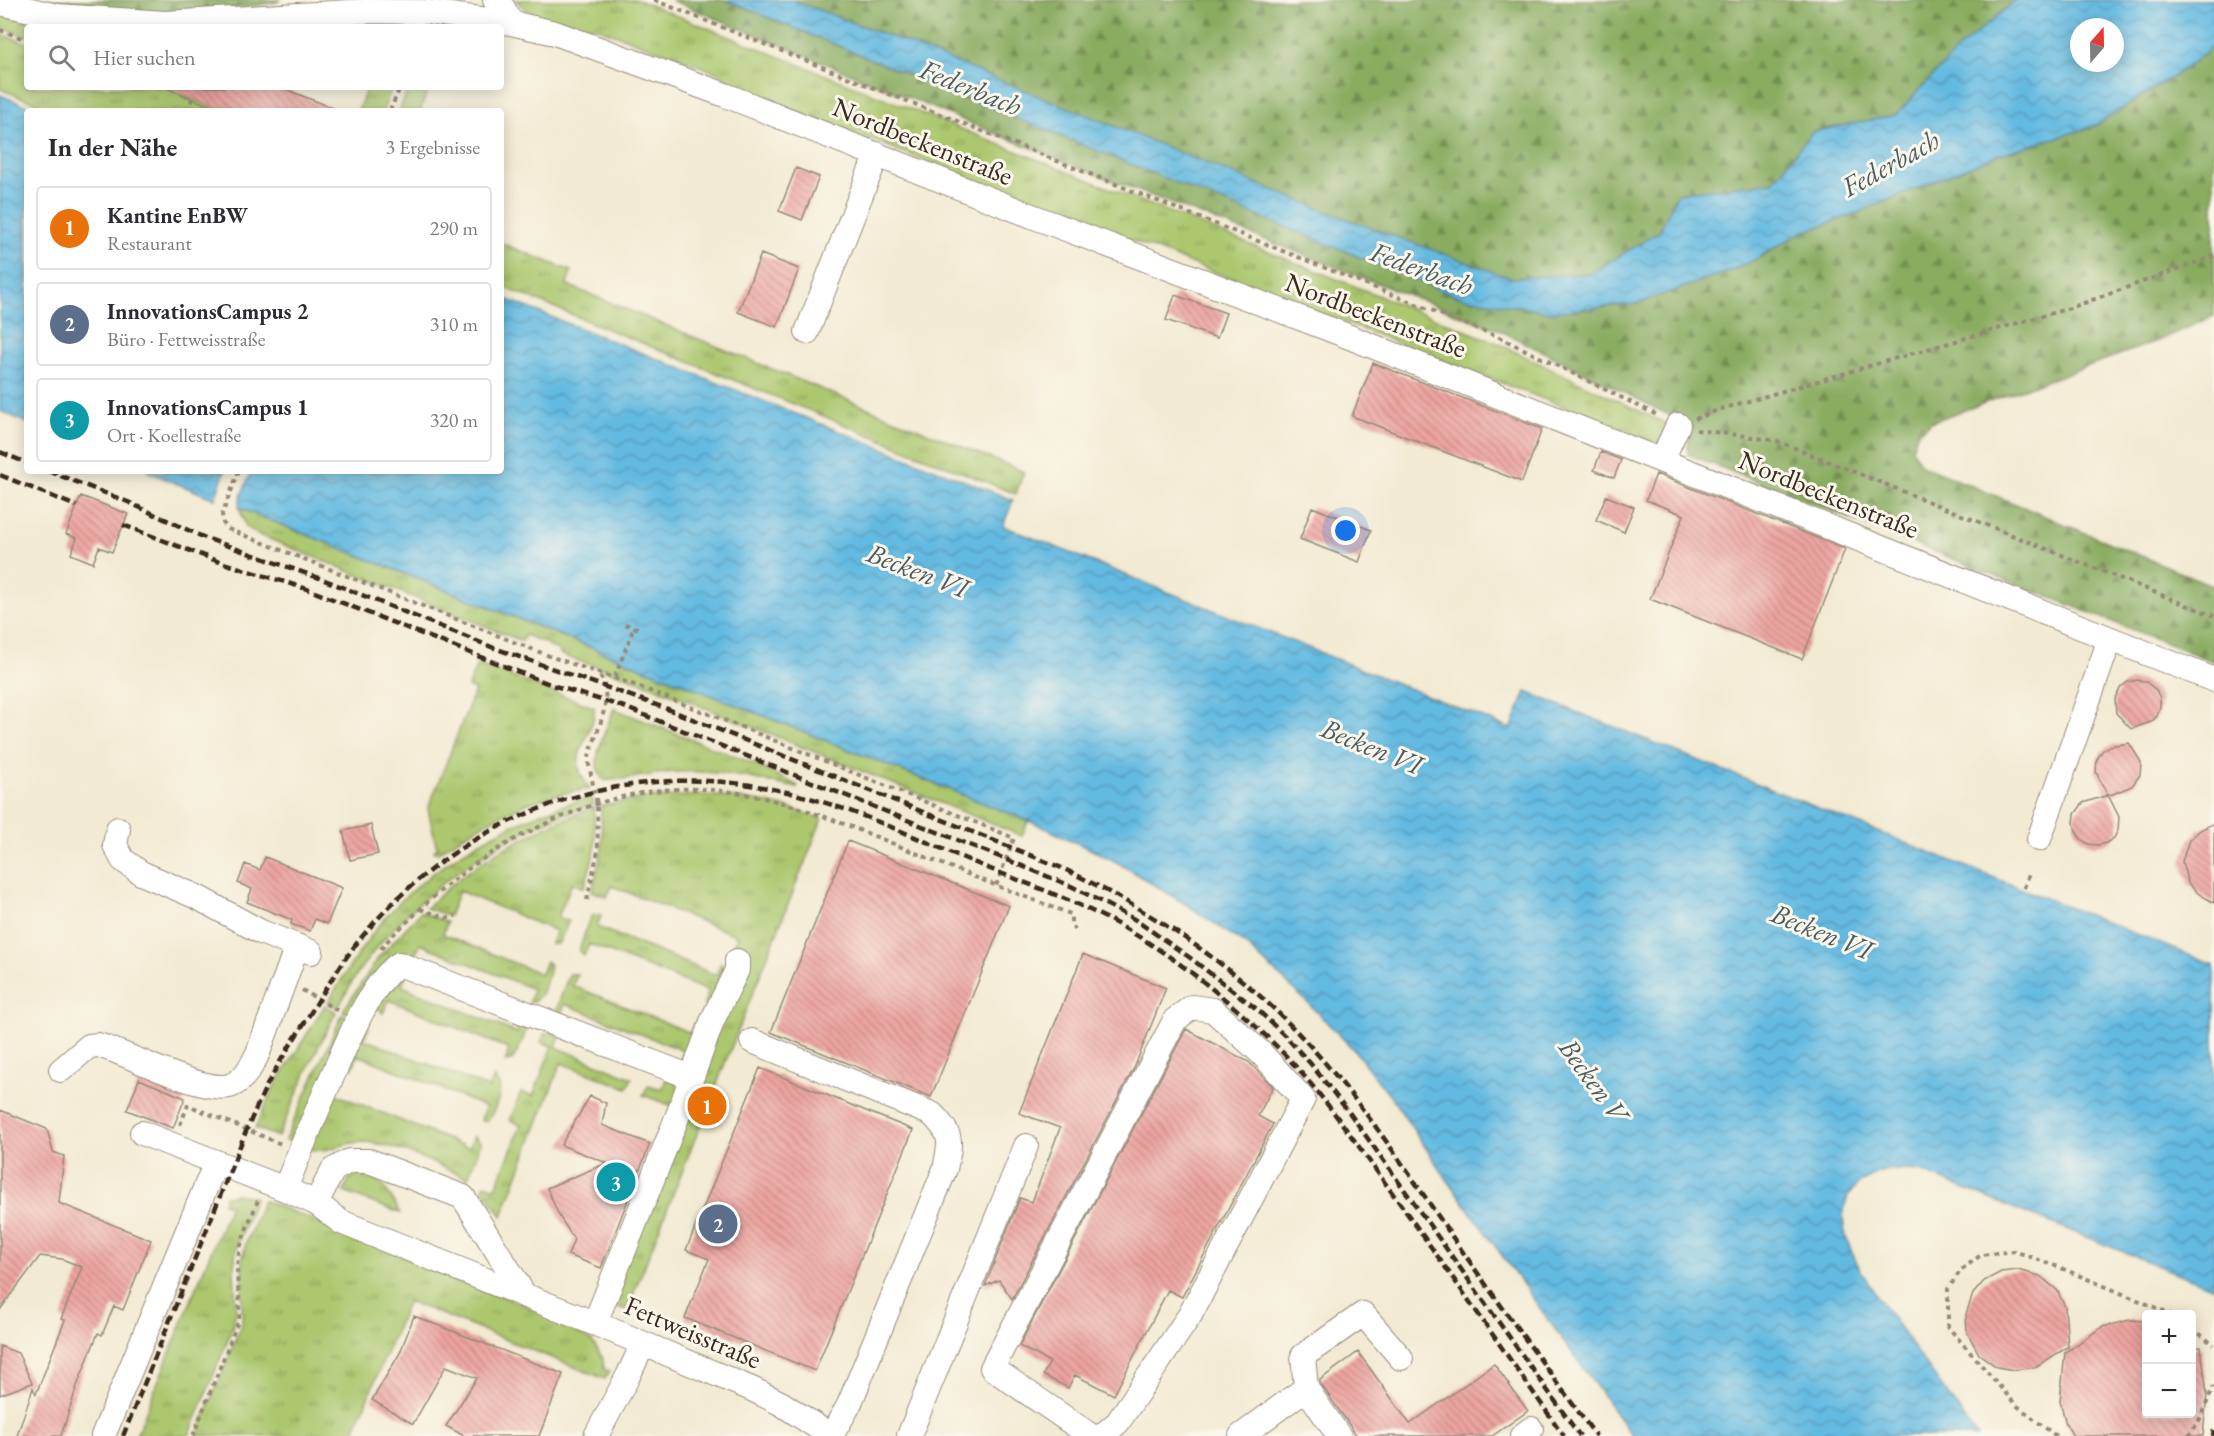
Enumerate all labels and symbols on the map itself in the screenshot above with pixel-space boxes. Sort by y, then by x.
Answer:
north arrow [2070,18,2124,72]
water label: Federbach [914,50,1027,124]
street label: Nordbeckenstraße [828,89,1018,193]
water label: Federbach [1834,121,1946,205]
water label: Federbach [1365,233,1479,303]
street label: Nordbeckenstraße [1280,264,1472,366]
street label: Nordbeckenstraße [1734,442,1924,546]
your location [1331,516,1360,545]
water label: Becken VI [861,534,976,607]
water label: Becken VI [1315,709,1430,784]
water label: Becken VI [1765,894,1880,969]
water label: Becken V [1551,1030,1639,1132]
pin: 1 [688,1084,726,1128]
pin: 3 [596,1160,636,1204]
pin: 2 [698,1202,738,1246]
street label: Fettweisstraße [619,1287,767,1377]

